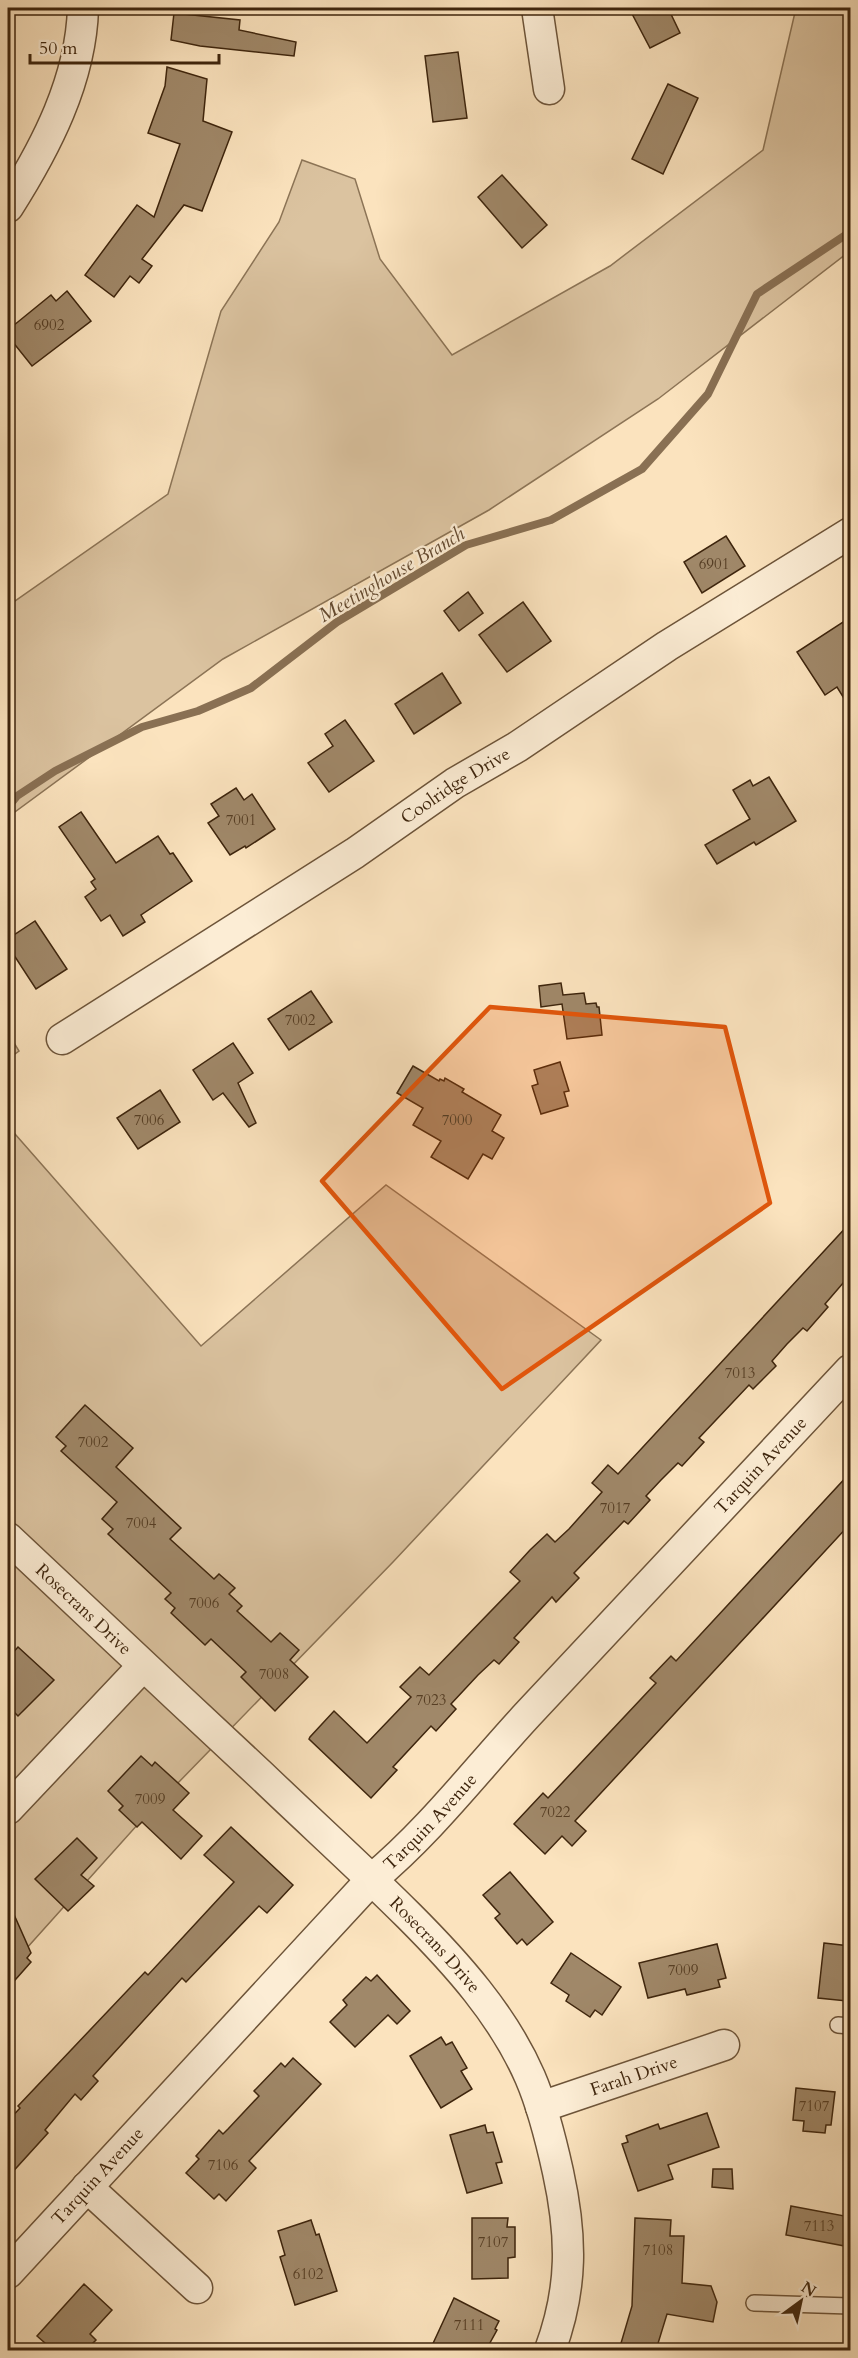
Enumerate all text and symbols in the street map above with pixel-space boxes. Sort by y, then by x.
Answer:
scale bar [30,27,219,65]
text: 50 m [39,36,78,61]
house number: 6902 [34,315,65,335]
water label: Meetinghouse Branch [313,520,470,629]
house number: 6901 [699,554,729,574]
street label: Coolridge Drive [396,742,515,830]
house number: 7001 [226,810,256,830]
house number: 7002 [285,1010,316,1030]
house number: 7006 [134,1110,165,1130]
house number: 7000 [442,1110,473,1130]
house number: 7013 [725,1363,755,1383]
street label: Tarquin Avenue [709,1411,813,1520]
house number: 7002 [78,1432,109,1452]
house number: 7017 [600,1498,631,1518]
house number: 7004 [126,1513,157,1533]
street label: Rosecrans Drive [30,1558,137,1661]
house number: 7006 [189,1593,220,1613]
house number: 7008 [259,1664,289,1684]
house number: 7023 [416,1690,446,1710]
street label: Tarquin Avenue [378,1768,483,1876]
house number: 7009 [135,1789,166,1809]
house number: 7022 [540,1802,571,1822]
street label: Rosecrans Drive [384,1891,486,1999]
house number: 7009 [668,1960,699,1980]
street label: Farah Drive [587,2050,681,2102]
house number: 7107 [799,2096,830,2116]
street label: Tarquin Avenue [46,2122,150,2231]
house number: 7106 [208,2155,239,2175]
house number: 7113 [804,2216,834,2236]
house number: 7107 [478,2232,509,2252]
house number: 7108 [643,2240,673,2260]
house number: 6102 [293,2264,324,2284]
north arrow [771,2271,831,2331]
text: N [797,2276,821,2302]
house number: 7111 [454,2315,484,2335]

